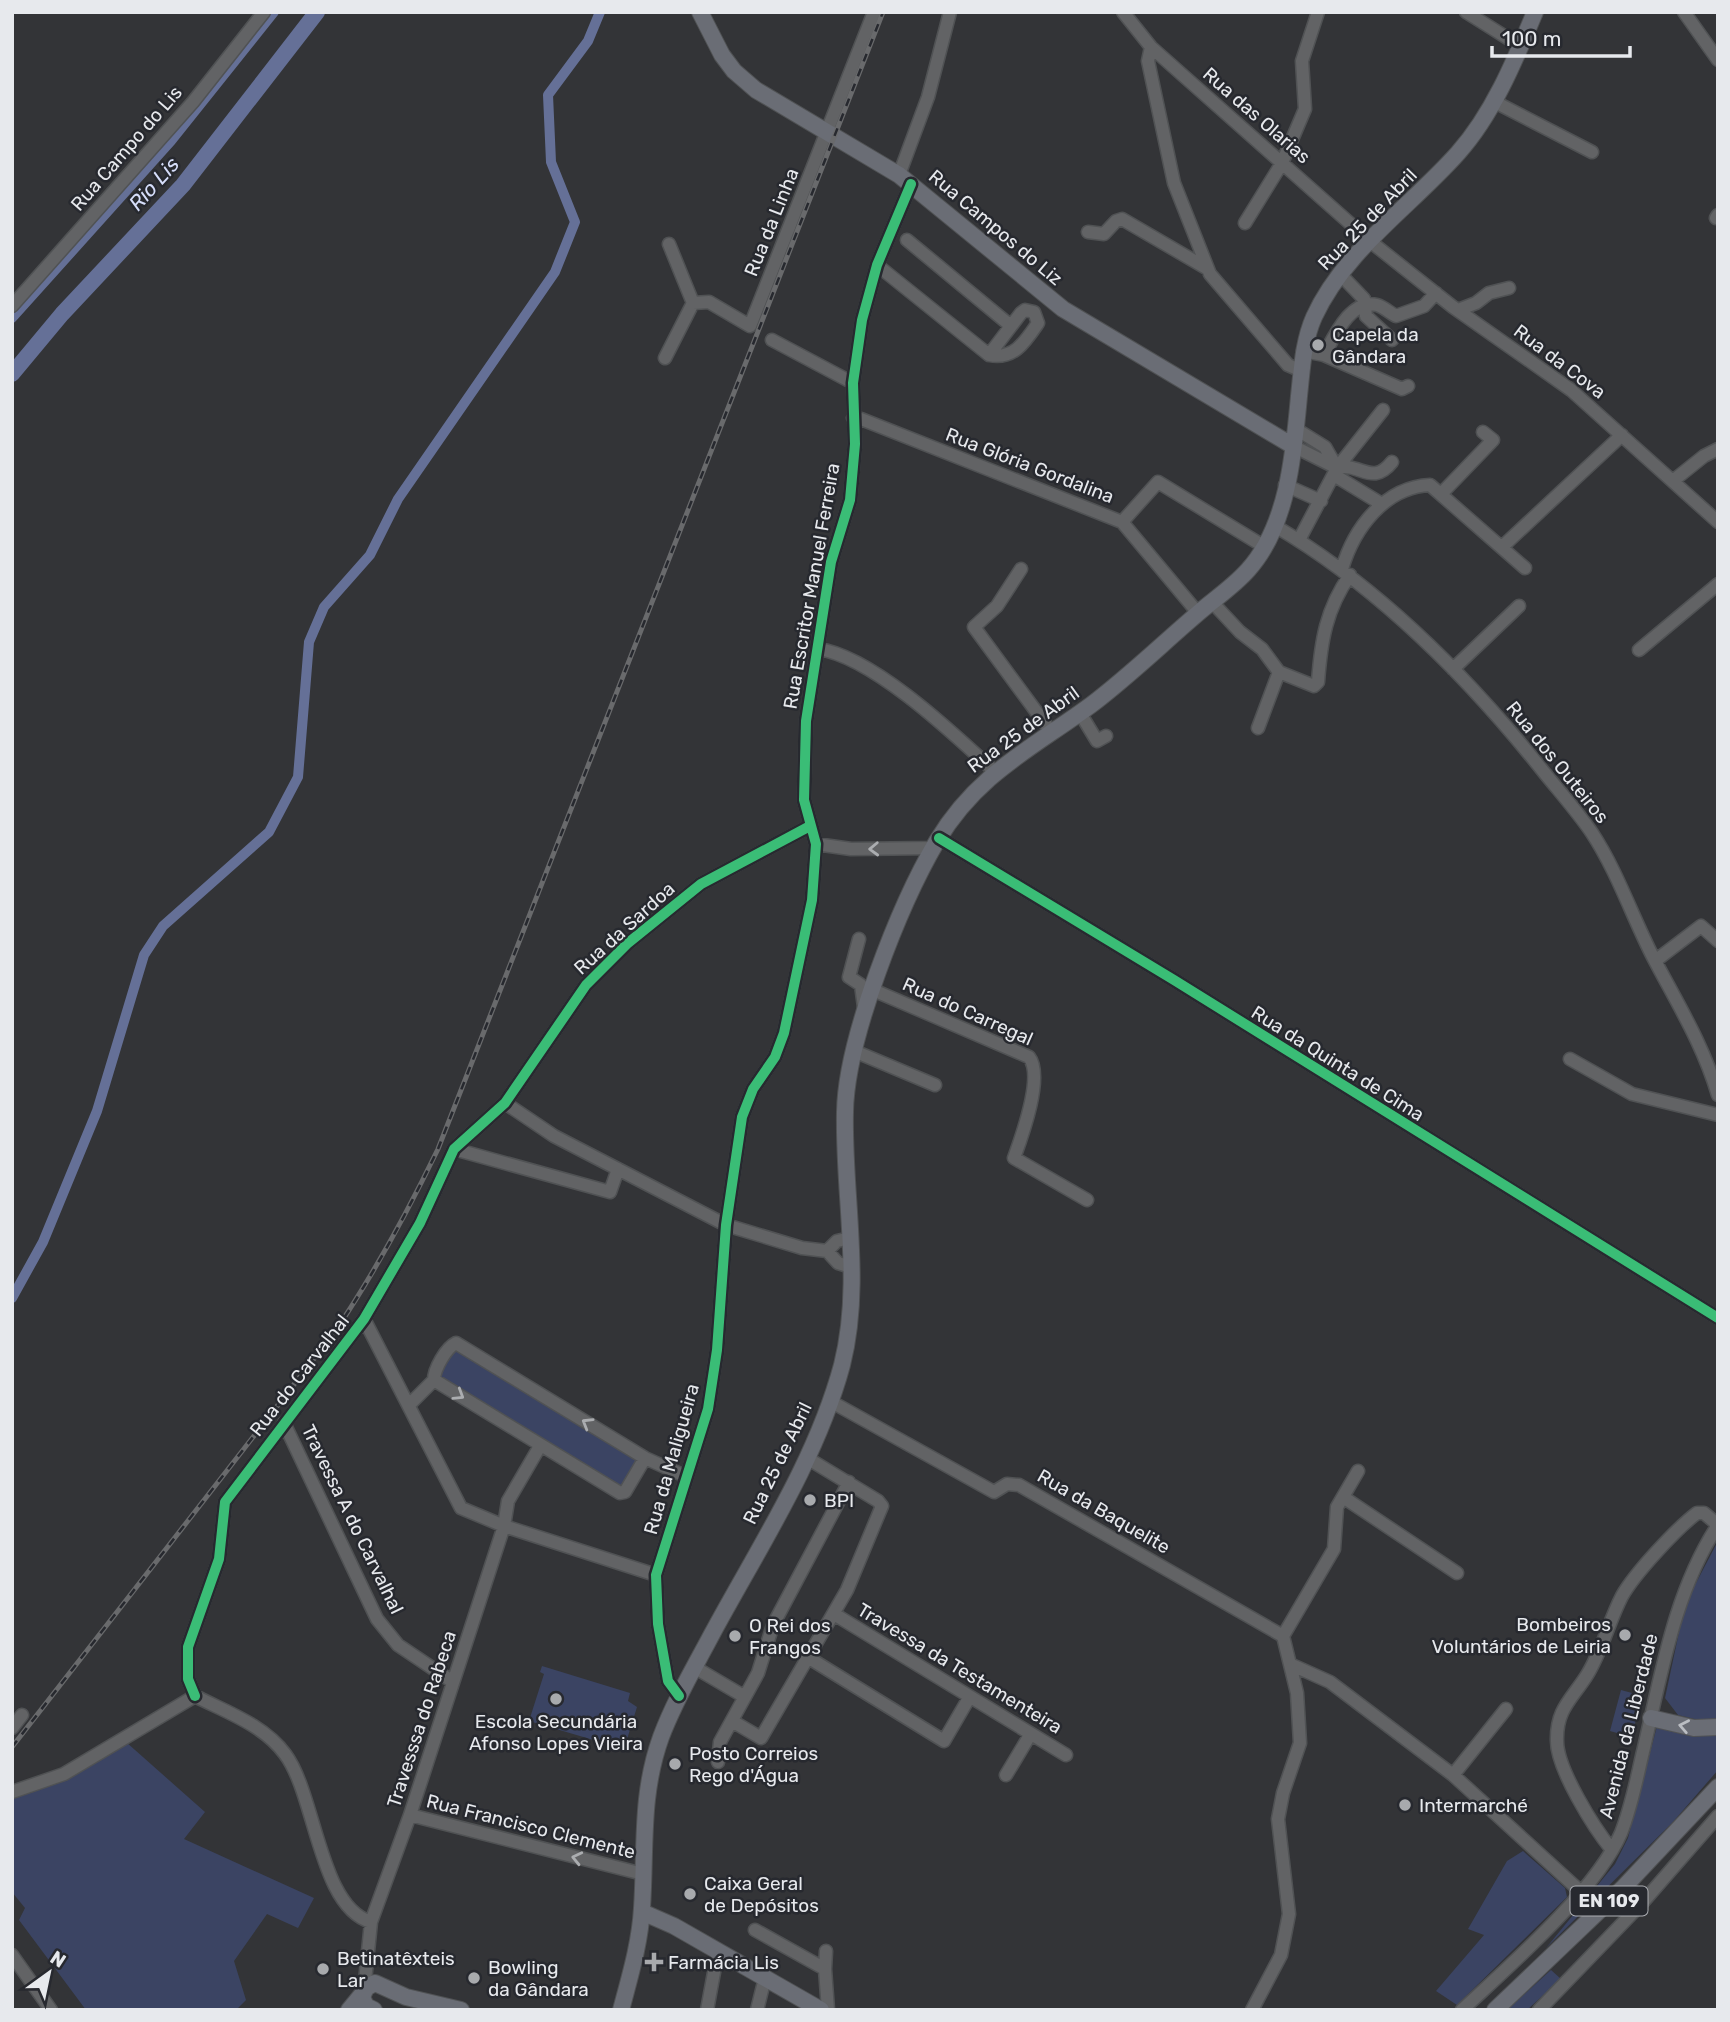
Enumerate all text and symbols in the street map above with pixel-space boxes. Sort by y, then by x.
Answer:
scale bar [1492,14,1630,58]
text: 100 m [1502,26,1561,51]
street label: Rua das Olarias [1198,62,1315,168]
street label: Rua Campo do Lis [66,81,187,215]
water label: Rio Lis [123,151,184,216]
street label: Rua 25 de Abril [1313,164,1422,275]
street label: Rua da Linha [739,165,804,280]
street label: Rua Campos do Liz [924,165,1067,290]
street label: Rua da Cova [1509,319,1610,403]
place label: Capela da Gândara [1332,323,1419,368]
marker: Capela da Gândara [1310,337,1326,353]
street label: Rua Glória Gordalina [942,423,1117,508]
street label: Rua Escritor Manuel Ferreira [779,461,844,711]
street label: Rua 25 de Abril [963,681,1084,778]
street label: Rua dos Outeiros [1501,697,1614,828]
one-way arrow [869,841,880,856]
street label: Rua da Sardoa [569,877,679,980]
street label: Rua do Carregal [899,972,1037,1051]
street label: Rua da Quinta de Cima [1247,1001,1428,1126]
street label: Rua do Carvalhal [245,1310,354,1441]
street label: Rua da Maligueira [639,1381,704,1537]
one-way arrow [451,1387,464,1400]
street label: Rua 25 de Abril [738,1399,817,1528]
one-way arrow [581,1418,594,1431]
street label: Travessa A do Carvalhal [297,1421,408,1618]
street label: Rua da Baquelite [1033,1464,1174,1559]
place label: BPI [824,1489,854,1512]
marker: BPI [802,1492,818,1508]
street label: Travessa da Testamenteira [853,1598,1066,1739]
place label: Bombeiros Voluntários de Leiria [1432,1613,1611,1658]
place label: O Rei dos Frangos [749,1614,831,1659]
marker: Bombeiros Voluntários de Leiria [1617,1627,1633,1643]
street label: Travesssa do Rabeca [382,1628,461,1810]
marker: O Rei dos Frangos [727,1628,743,1644]
street label: Avenida da Liberdade [1594,1631,1663,1821]
marker: Escola Secundária Afonso Lopes Vieira [548,1691,564,1707]
place label: Escola Secundária Afonso Lopes Vieira [469,1710,643,1755]
one-way arrow [1678,1720,1690,1735]
place label: Posto Correios Rego d'Água [689,1742,818,1787]
marker: Posto Correios Rego d'Água [667,1756,683,1772]
street label: Rua Francisco Clemente [424,1789,638,1864]
place label: Intermarché [1419,1794,1528,1817]
marker: Intermarché [1397,1797,1413,1813]
one-way arrow [571,1852,583,1866]
place label: Caixa Geral de Depósitos [704,1872,819,1917]
marker: Caixa Geral de Depósitos [682,1886,698,1902]
road number: EN 109 [1570,1886,1648,1915]
north arrow [14,1938,84,2008]
text: N [46,1946,70,1973]
place label: Betinatêxteis Lar [337,1947,455,1992]
place label: Farmácia Lis [668,1951,779,1974]
marker: Farmácia Lis [646,1954,662,1970]
place label: Bowling da Gândara [488,1956,589,2001]
marker: Betinatêxteis Lar [315,1961,331,1977]
marker: Bowling da Gândara [466,1970,482,1986]

